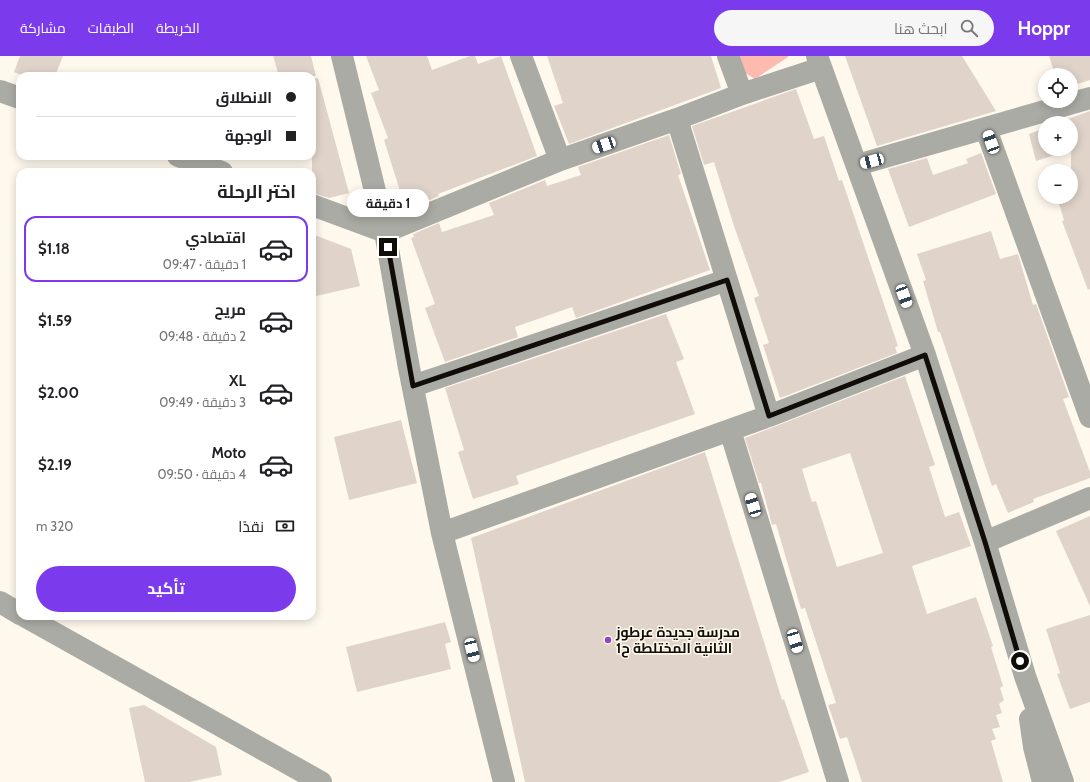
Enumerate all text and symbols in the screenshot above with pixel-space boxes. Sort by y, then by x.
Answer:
search box [714,10,994,46]
icon: search [958,17,980,39]
text: Hoppr [1018,17,1070,40]
text: مشاركة [20,19,66,37]
text: الطبقات [88,19,134,37]
text: الخريطة [156,19,200,37]
text: ابحث هنا [894,20,948,38]
map controls [1038,68,1078,204]
button: locate [1038,68,1078,108]
text: الانطلاق [216,89,272,107]
button: + [1038,116,1078,156]
text: الوجهة [225,127,272,145]
car [981,129,1001,155]
car [591,135,617,155]
car [859,152,885,170]
button: − [1038,164,1078,204]
text: اختر الرحلة [217,181,296,203]
callout: 1 دقيقة [347,189,429,217]
text: 1 دقيقة [366,195,410,211]
text: اقتصادي [186,229,246,247]
icon: car [258,231,294,267]
route end [379,238,397,256]
text: $1.18 [38,240,70,258]
text: 1 دقيقة · 09:47 [163,256,246,272]
car [894,283,914,309]
text: مريح [214,301,246,319]
icon: car [258,303,294,339]
text: $1.59 [38,312,72,330]
text: 2 دقيقة · 09:48 [159,328,246,344]
text: XL [229,372,246,390]
icon: car [258,375,294,411]
text: $2.00 [38,384,79,402]
text: 3 دقيقة · 09:49 [159,394,246,410]
text: Moto [212,444,246,462]
icon: car [258,447,294,483]
text: $2.19 [38,456,72,474]
text: 4 دقيقة · 09:50 [158,466,246,482]
car [744,492,762,518]
icon: cash [274,515,296,537]
text: 320 m [36,518,73,534]
text: نقدًا [238,518,264,536]
button: تأكيد [36,566,296,612]
place label: مدرسة جديدة عرطوز الثانية المختلطة ح1 [615,623,740,658]
car [786,628,804,654]
marker: مدرسة جديدة عرطوز الثانية المختلطة ح1 [603,635,613,645]
car [463,637,481,663]
route start [1011,652,1029,670]

